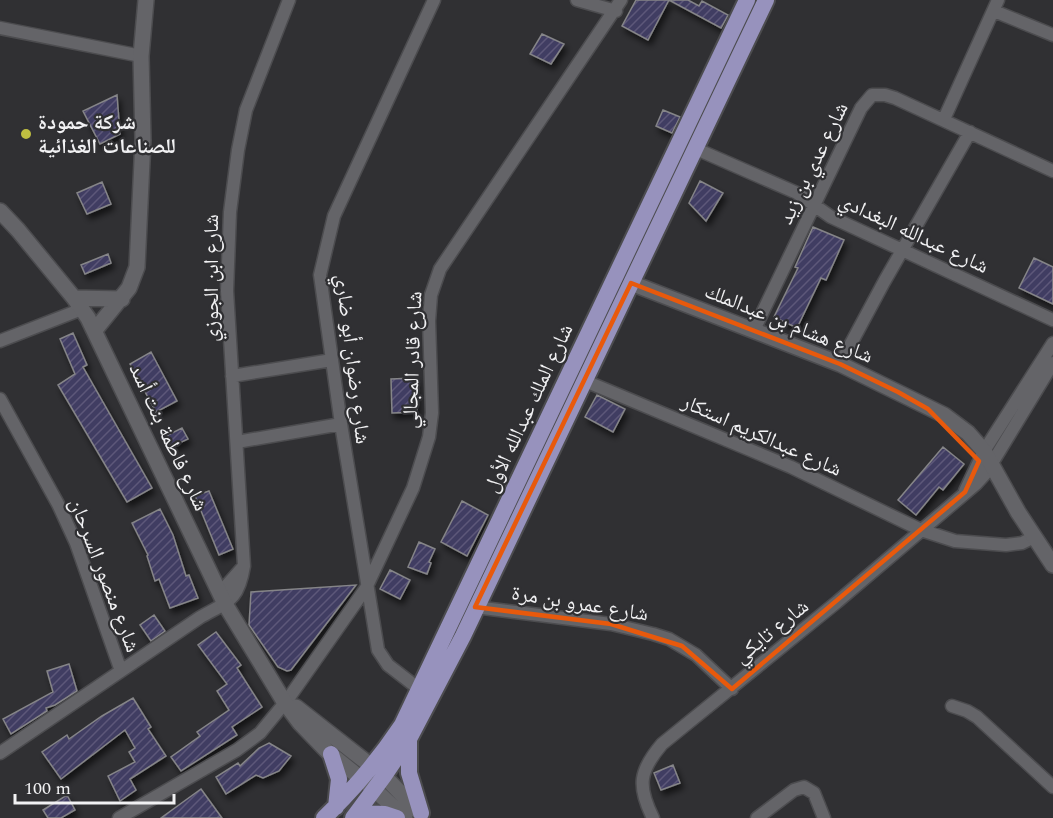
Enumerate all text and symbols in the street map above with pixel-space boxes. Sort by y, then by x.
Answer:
street label: شارع عدي بن زيد [770,97,857,230]
place label: شركة حمودة للصناعات الغذائية [38,107,176,163]
marker: شركة حمودة للصناعات الغذائية [19,127,33,141]
street label: شارع عبدالله البغدادي [833,185,994,283]
street label: شارع ابن الجوزي [196,214,228,342]
street label: شارع رضوان أبو ضاري [326,272,378,446]
street label: شارع هشام بن عبدالملك [699,276,878,372]
street label: شارع قادر المجالي [395,291,431,429]
street label: شارع الملك عبدالله الأول [476,319,582,498]
street label: شارع فاطمة بنت أسد [120,358,216,517]
street label: شارع عبدالكريم استكار [675,386,847,486]
street label: شارع منصور السرحان [60,493,148,657]
street label: شارع عمرو بن مرة [509,577,650,631]
street label: شارع تايكي [727,591,816,672]
scale bar [15,767,174,805]
text: 100 m [24,775,71,802]

